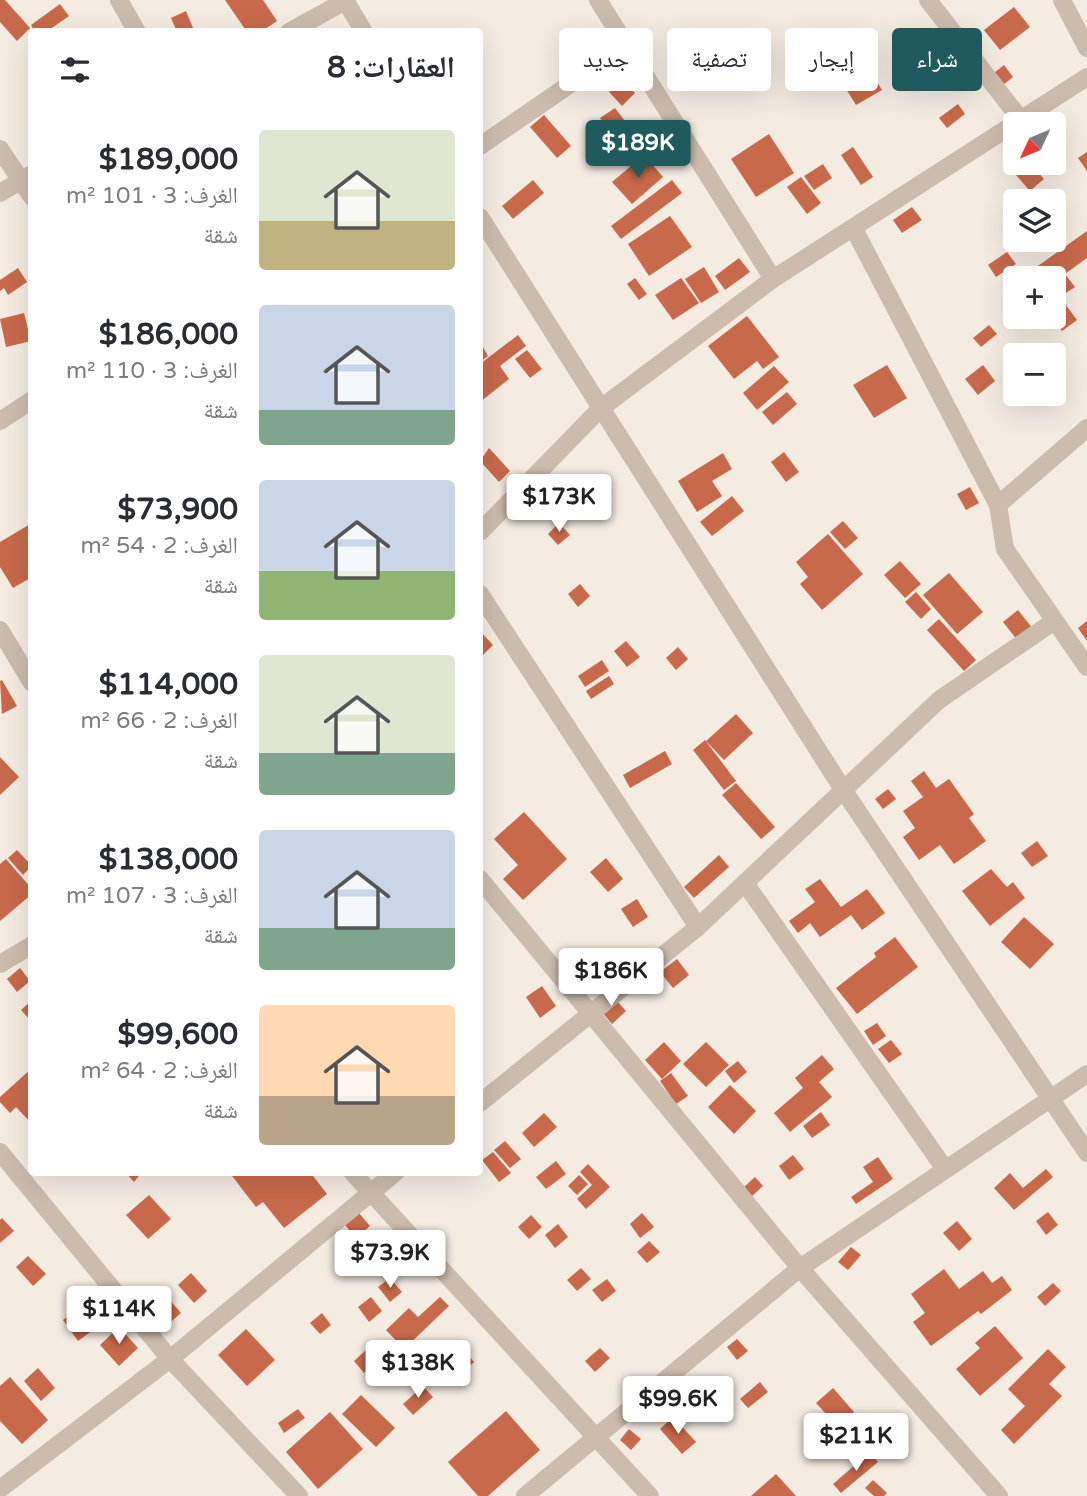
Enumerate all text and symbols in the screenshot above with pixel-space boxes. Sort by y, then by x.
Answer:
chip: جديد [559,28,653,91]
chip: تصفية [667,28,771,91]
chip: إيجار [785,28,878,91]
chip: شراء [892,28,982,91]
text: العقارات: 8 [327,49,455,86]
icon: filters [56,51,94,89]
north arrow [1003,112,1066,175]
map controls [1003,112,1066,406]
pin: $189K [589,120,687,180]
text: $189K [602,129,674,157]
text: $189,000 [99,141,238,178]
icon: home [315,158,399,242]
text: الغرف: 3 · 101 m² [66,182,238,210]
button: layers [1003,189,1066,252]
text: شقة [204,222,238,250]
button: + [1003,266,1066,329]
text: $186,000 [99,316,238,353]
icon: home [315,333,399,417]
button: − [1003,343,1066,406]
text: الغرف: 3 · 110 m² [66,357,238,385]
text: شقة [204,397,238,425]
pin: $173K [510,475,608,534]
text: $173K [523,483,595,511]
text: $73,900 [118,491,238,528]
icon: home [315,508,399,592]
text: الغرف: 2 · 54 m² [80,532,238,560]
text: شقة [204,572,238,600]
text: $114,000 [99,666,238,703]
icon: home [315,683,399,767]
text: الغرف: 2 · 66 m² [80,707,238,735]
text: شقة [204,747,238,775]
text: $138,000 [99,841,238,878]
icon: home [315,858,399,942]
text: الغرف: 3 · 107 m² [66,882,238,910]
text: شقة [204,922,238,950]
pin: $186K [562,948,660,1008]
text: $186K [575,957,647,985]
text: $99,600 [118,1016,238,1053]
icon: home [315,1033,399,1117]
text: الغرف: 2 · 64 m² [80,1057,238,1085]
text: شقة [204,1097,238,1125]
pin: $73.9K [333,1230,447,1290]
text: $73.9K [351,1239,429,1267]
pin: $114K [70,1286,168,1346]
text: $114K [83,1295,155,1323]
pin: $138K [369,1340,467,1400]
text: $138K [382,1349,454,1377]
pin: $99.6K [621,1376,735,1436]
text: $99.6K [639,1385,717,1413]
pin: $211K [807,1414,905,1473]
text: $211K [820,1422,892,1450]

